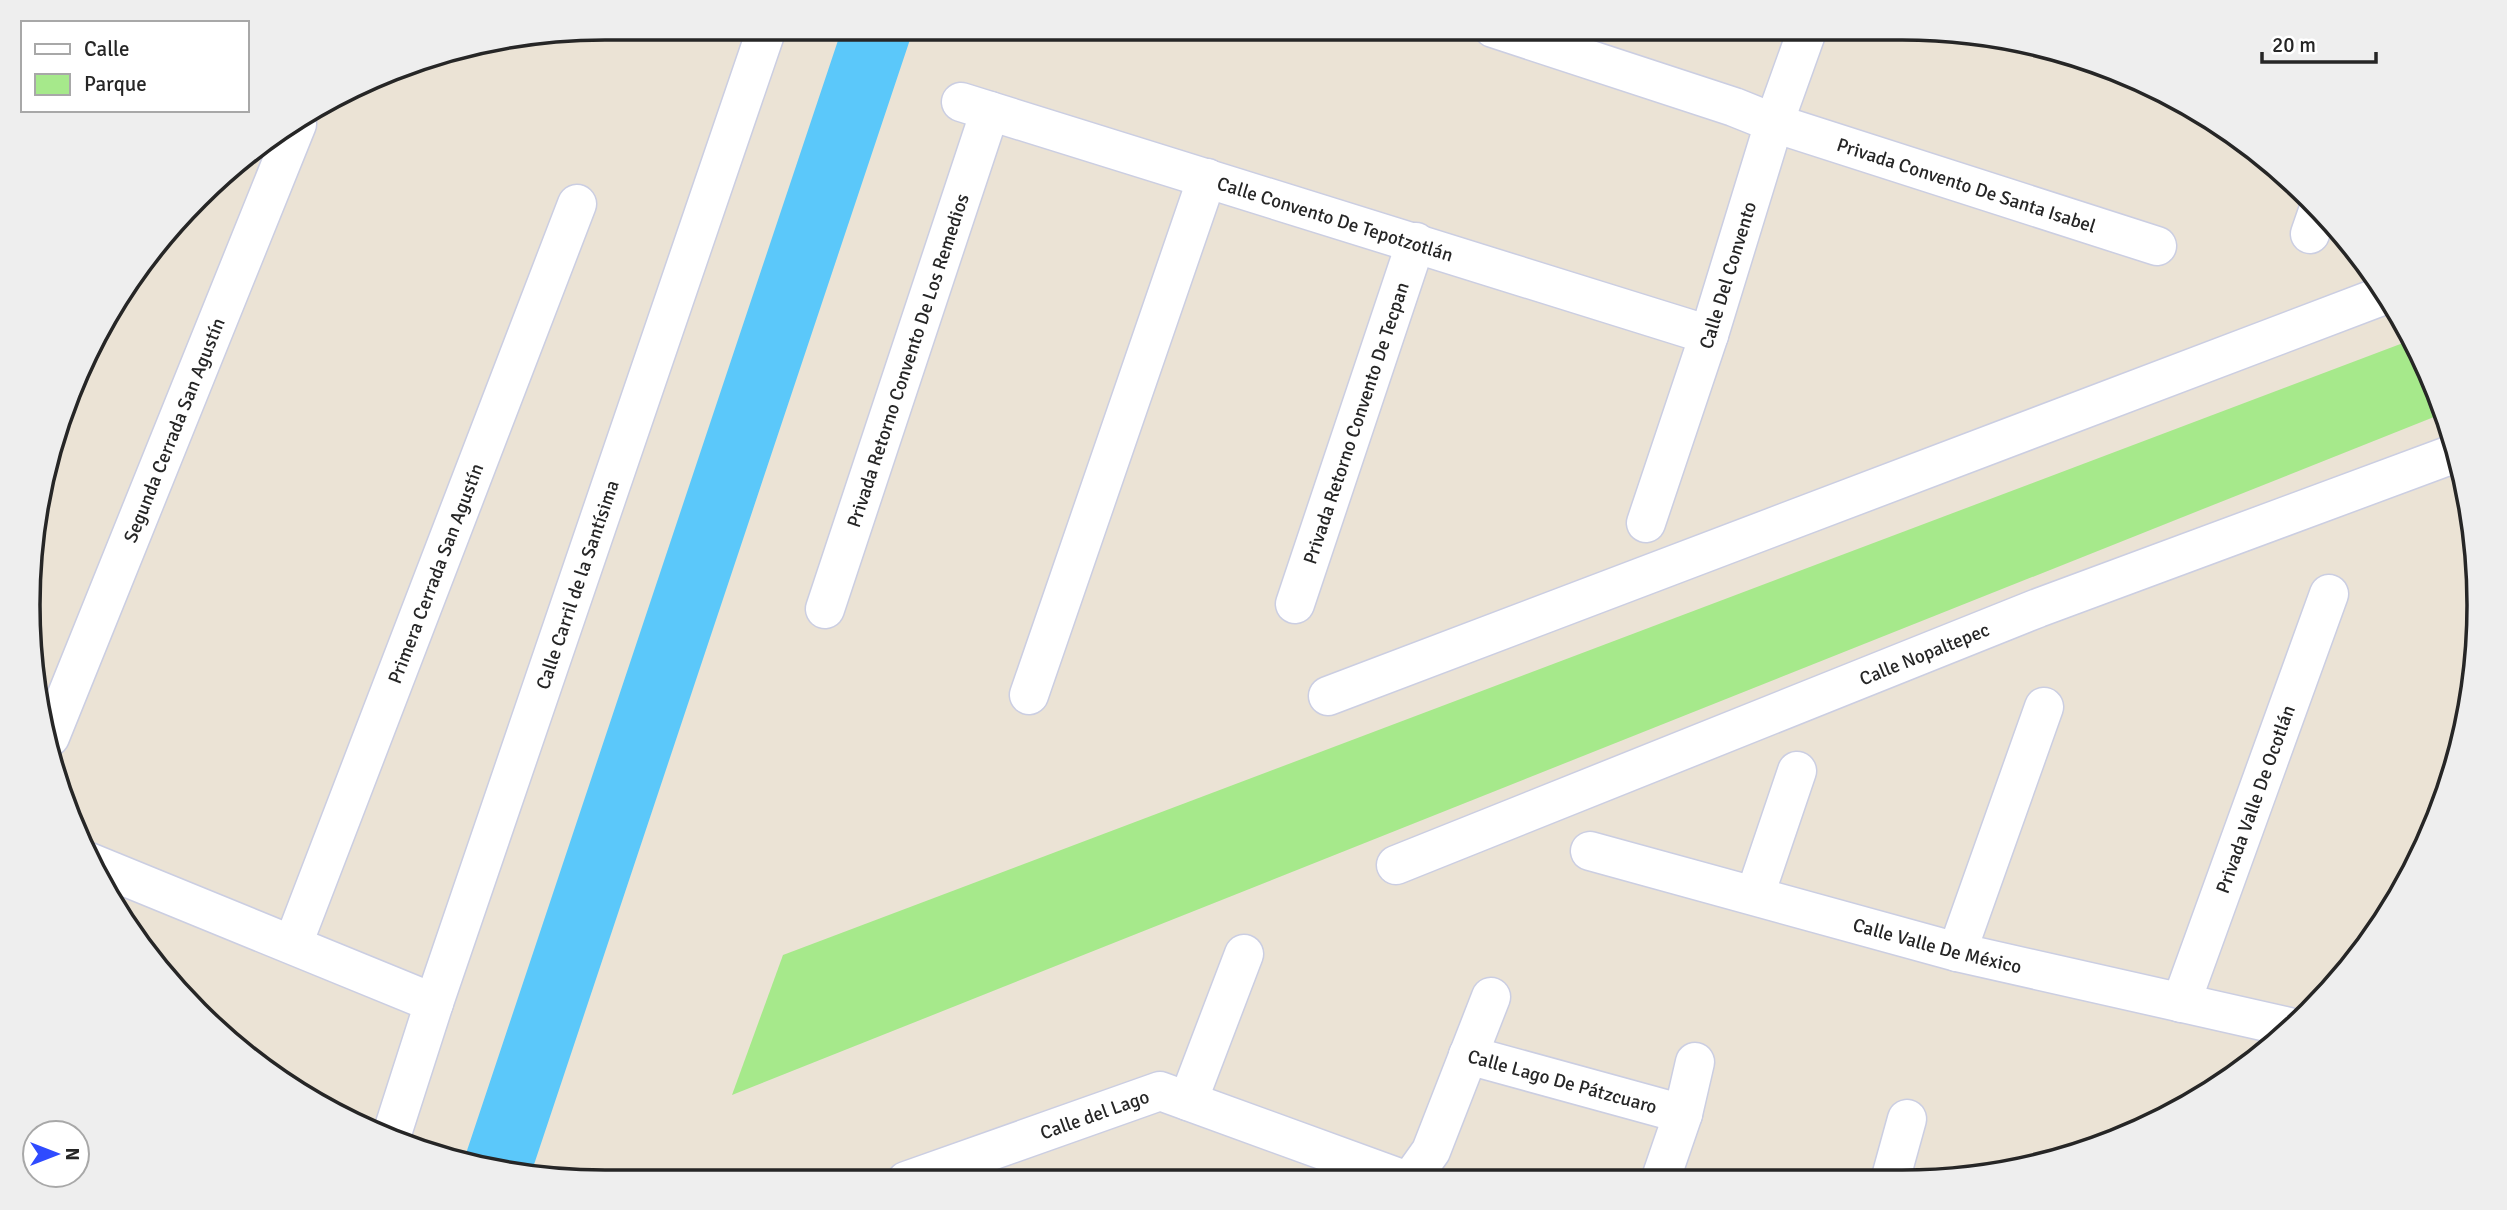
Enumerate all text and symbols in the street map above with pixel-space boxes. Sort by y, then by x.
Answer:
legend [21,21,248,112]
scale bar [2262,21,2376,65]
text: 20 m [2272,32,2316,58]
text: Calle [84,36,130,62]
text: Parque [84,71,147,97]
street label: Privada Convento De Santa Isabel [1834,133,2099,239]
street label: Calle Convento De Tepotzotlán [1214,172,1456,268]
street label: Privada Retorno Convento De Los Remedios [842,191,975,531]
street label: Calle Del Convento [1694,199,1762,352]
street label: Privada Retorno Convento De Tecpan [1298,279,1415,567]
street label: Segunda Cerrada San Agustín [119,314,231,546]
street label: Primera Cerrada San Agustín [383,460,489,687]
street label: Calle Carril de la Santísima [531,477,625,693]
street label: Calle Nopaltepec [1856,618,1993,691]
street label: Privada Valle De Ocotlán [2211,702,2301,897]
street label: Calle Valle De México [1850,913,2024,979]
street label: Calle Lago De Pátzcuaro [1465,1044,1660,1119]
street label: Calle del Lago [1037,1085,1153,1146]
north arrow [21,1119,91,1189]
text: N [60,1147,84,1161]

